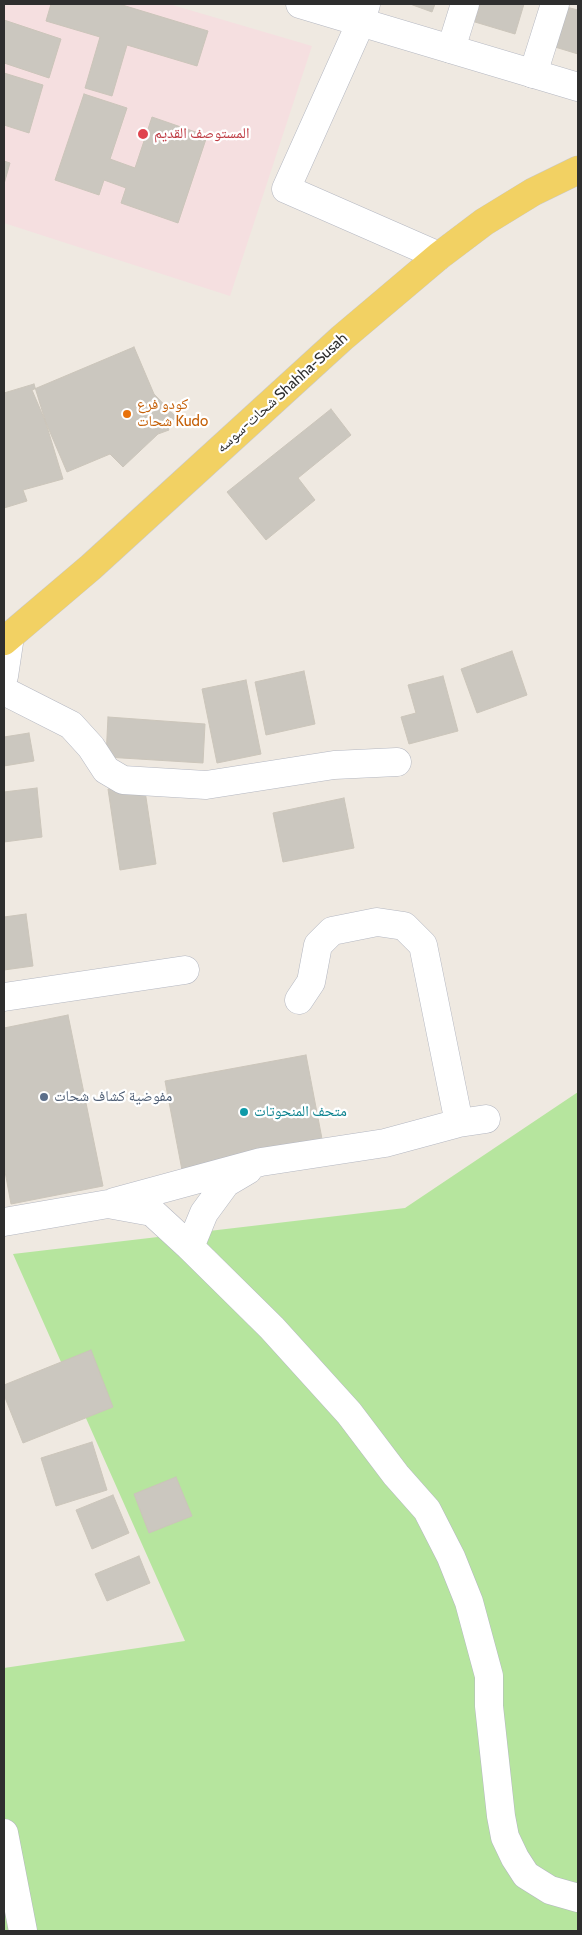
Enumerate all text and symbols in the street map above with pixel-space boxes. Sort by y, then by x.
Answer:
place label: المستوصف القديم [154,125,249,143]
marker: المستوصف القديم [136,127,150,141]
street label: شحات-سوسه Shahha-Susah [213,329,351,457]
place label: كودو فرع شحات Kudo [137,396,208,431]
marker: كودو فرع شحات Kudo [121,408,133,420]
place label: مفوضية كشاف شحات [54,1088,172,1106]
marker: مفوضية كشاف شحات [38,1091,50,1103]
place label: متحف المنحوتات [254,1103,347,1121]
marker: متحف المنحوتات [238,1106,250,1118]

